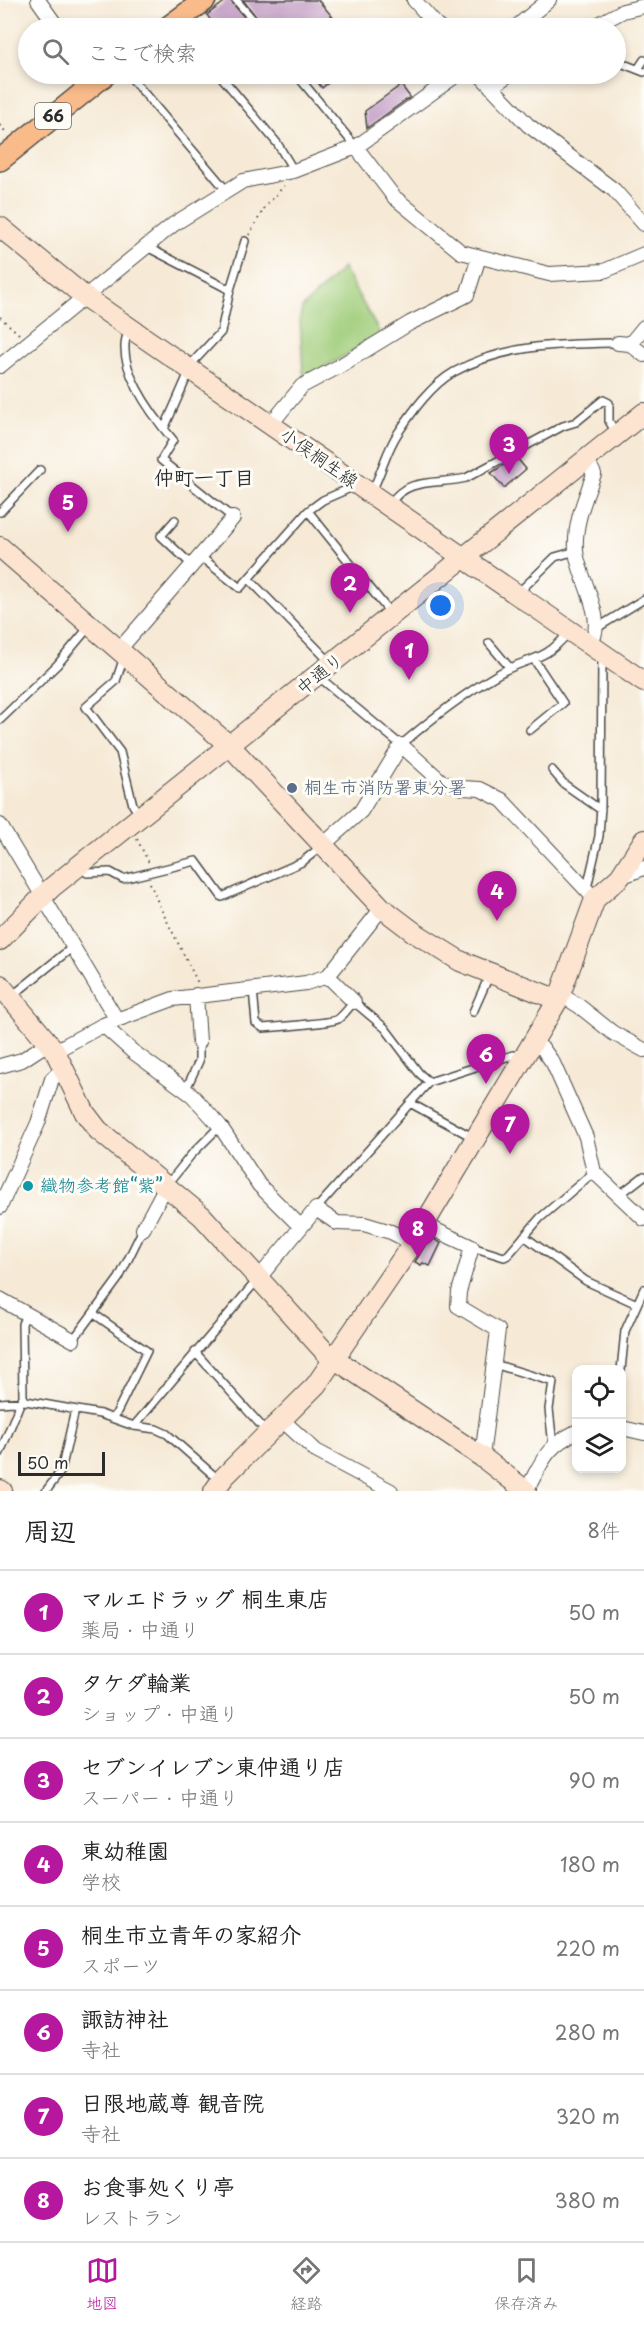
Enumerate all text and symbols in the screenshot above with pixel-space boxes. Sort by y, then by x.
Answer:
search box [18,18,626,84]
icon: search [39,35,72,68]
text: ここで検索 [87,35,197,68]
road number: 66 [35,103,71,129]
street label: 小俣桐生線 [275,420,364,494]
pin: 3 [490,424,528,474]
district label: 仲町一丁目 [154,462,254,492]
pin: 5 [48,482,88,532]
pin: 2 [330,564,370,613]
your location [426,591,455,620]
pin: 1 [390,630,428,680]
street label: 中通り [290,645,349,700]
place label: 桐生市消防署東分署 [304,773,466,800]
marker: 桐生市消防署東分署 [285,781,299,795]
pin: 4 [478,872,516,921]
pin: 6 [466,1034,506,1084]
pin: 7 [490,1104,530,1154]
place label: 織物参考館“紫” [40,1171,163,1198]
marker: 織物参考館“紫” [21,1179,35,1193]
pin: 8 [398,1208,438,1258]
map controls [572,1365,626,1473]
button: locate [572,1365,626,1419]
button: layers [572,1419,626,1473]
scale bar [18,1449,105,1476]
text: 50 m [27,1450,68,1474]
text: 周辺 [24,1511,76,1550]
text: 8件 [588,1515,620,1545]
text: マルエドラッグ 桐生東店 [81,1581,330,1614]
text: 1 [39,1597,48,1627]
text: 50 m [568,1597,620,1627]
text: 薬局 · 中通り [81,1614,200,1644]
text: タケダ輪業 [81,1665,191,1698]
text: 2 [36,1681,51,1711]
text: 50 m [568,1681,620,1711]
text: ショップ · 中通り [81,1698,239,1728]
text: セブンイレブン東仲通り店 [81,1749,345,1782]
text: 3 [37,1765,50,1795]
text: 90 m [569,1765,620,1795]
text: スーパー · 中通り [81,1782,239,1812]
text: 東幼稚園 [81,1833,169,1866]
text: 4 [37,1849,50,1879]
text: 180 m [560,1849,620,1879]
text: 学校 [81,1866,121,1896]
text: 桐生市立青年の家紹介 [81,1917,301,1950]
text: 5 [37,1933,50,1963]
text: 220 m [556,1933,620,1963]
text: スポーツ [81,1950,161,1980]
text: 諏訪神社 [81,2001,169,2034]
text: 6 [36,2017,51,2047]
text: 280 m [555,2017,620,2047]
text: 寺社 [81,2034,121,2064]
text: 日限地蔵尊 観音院 [81,2085,264,2118]
text: 7 [38,2101,49,2131]
text: 320 m [556,2101,620,2131]
text: 寺社 [81,2118,121,2148]
text: お食事処くり亭 [81,2169,235,2202]
text: 8 [37,2185,50,2215]
text: 380 m [554,2185,620,2215]
text: レストラン [81,2202,183,2232]
tab: 地図 [86,2254,119,2314]
tab: 経路 [290,2254,323,2314]
tab: 保存済み [494,2254,558,2314]

